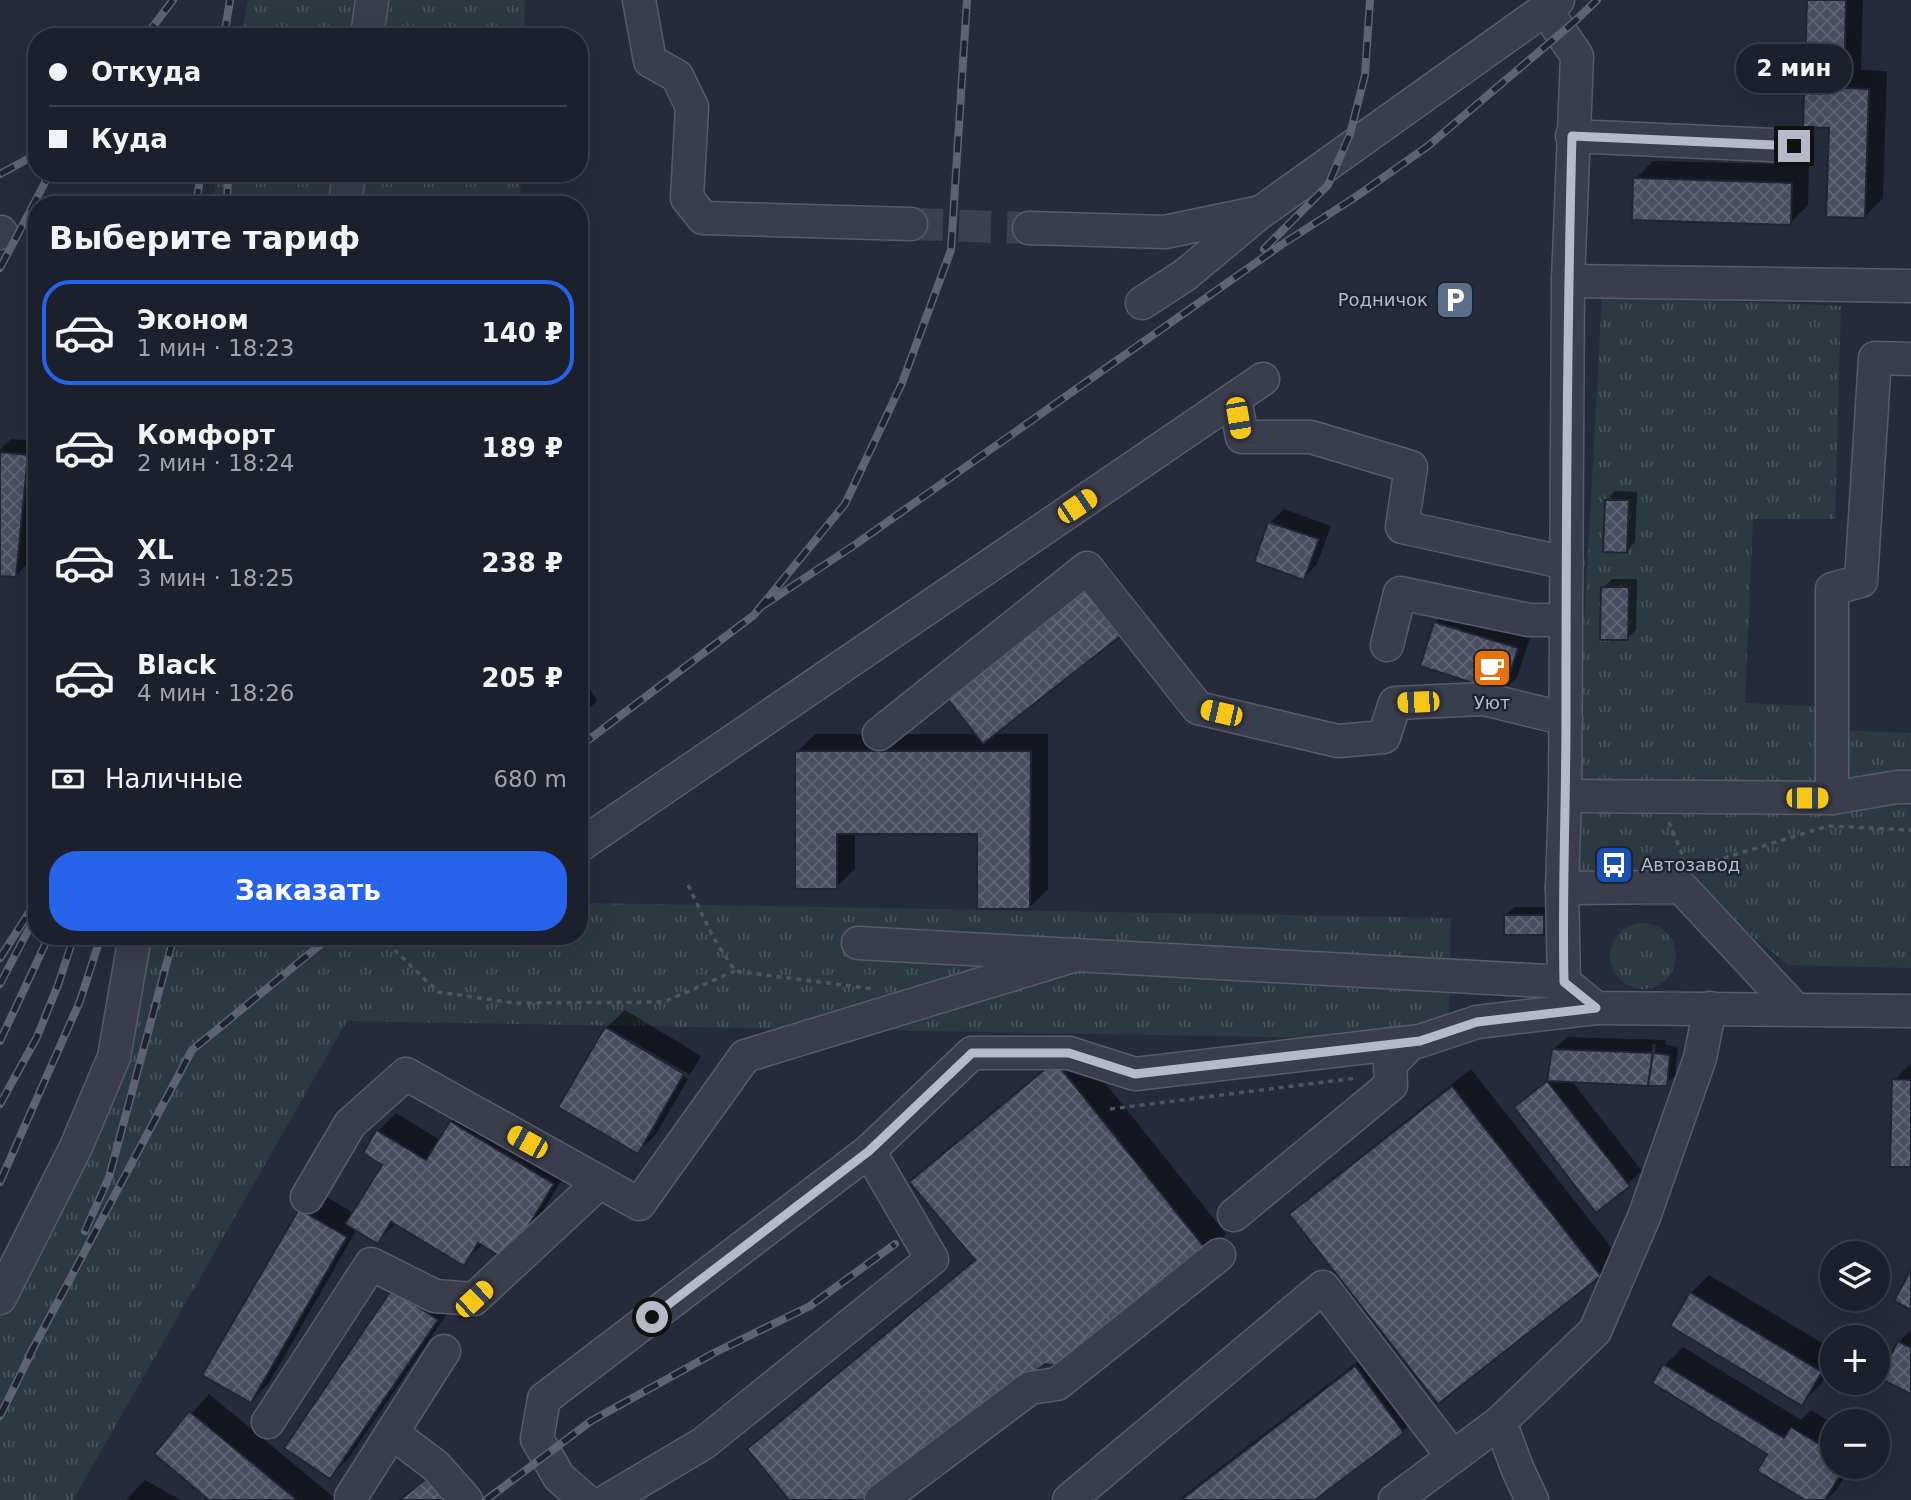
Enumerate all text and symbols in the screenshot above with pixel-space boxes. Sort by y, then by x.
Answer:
callout: 2 мин [1736,44,1852,94]
text: 2 мин [1757,55,1831,81]
text: Откуда [91,57,201,87]
text: Куда [91,124,168,154]
route end [1778,130,1810,162]
text: Выберите тариф [49,219,360,257]
parking icon: Родничок [1434,279,1476,321]
place label: Родничок [1338,289,1428,310]
icon: car [53,301,116,364]
text: Эконом [137,305,249,335]
text: 140 ₽ [482,318,563,348]
text: 1 мин · 18:23 [137,335,295,361]
car [1225,395,1252,441]
icon: car [53,416,116,479]
text: Комфорт [137,420,275,450]
text: 189 ₽ [482,433,563,463]
text: 2 мин · 18:24 [137,450,295,476]
car [1054,486,1101,526]
icon: car [53,531,116,594]
text: XL [137,535,174,565]
text: 238 ₽ [482,548,563,578]
text: 3 мин · 18:25 [137,565,295,591]
icon: car [53,646,116,709]
cafe icon: Уют [1471,647,1513,689]
text: Black [137,650,216,680]
text: 205 ₽ [482,663,563,693]
text: 4 мин · 18:26 [137,680,295,706]
car [1397,691,1440,713]
place label: Уют [1474,692,1510,713]
car [1199,698,1244,728]
icon: cash [49,760,87,798]
text: Наличные [105,764,243,794]
text: 680 m [493,766,567,792]
car [1787,788,1829,809]
bus stop icon: Автозавод [1593,844,1635,886]
button: Заказать [49,851,567,931]
place label: Автозавод [1641,854,1740,875]
car [504,1123,551,1161]
map controls [1820,1241,1890,1479]
button: layers [1820,1241,1890,1311]
car [452,1277,497,1321]
route start [636,1301,668,1333]
button: + [1820,1325,1890,1395]
button: − [1820,1409,1890,1479]

